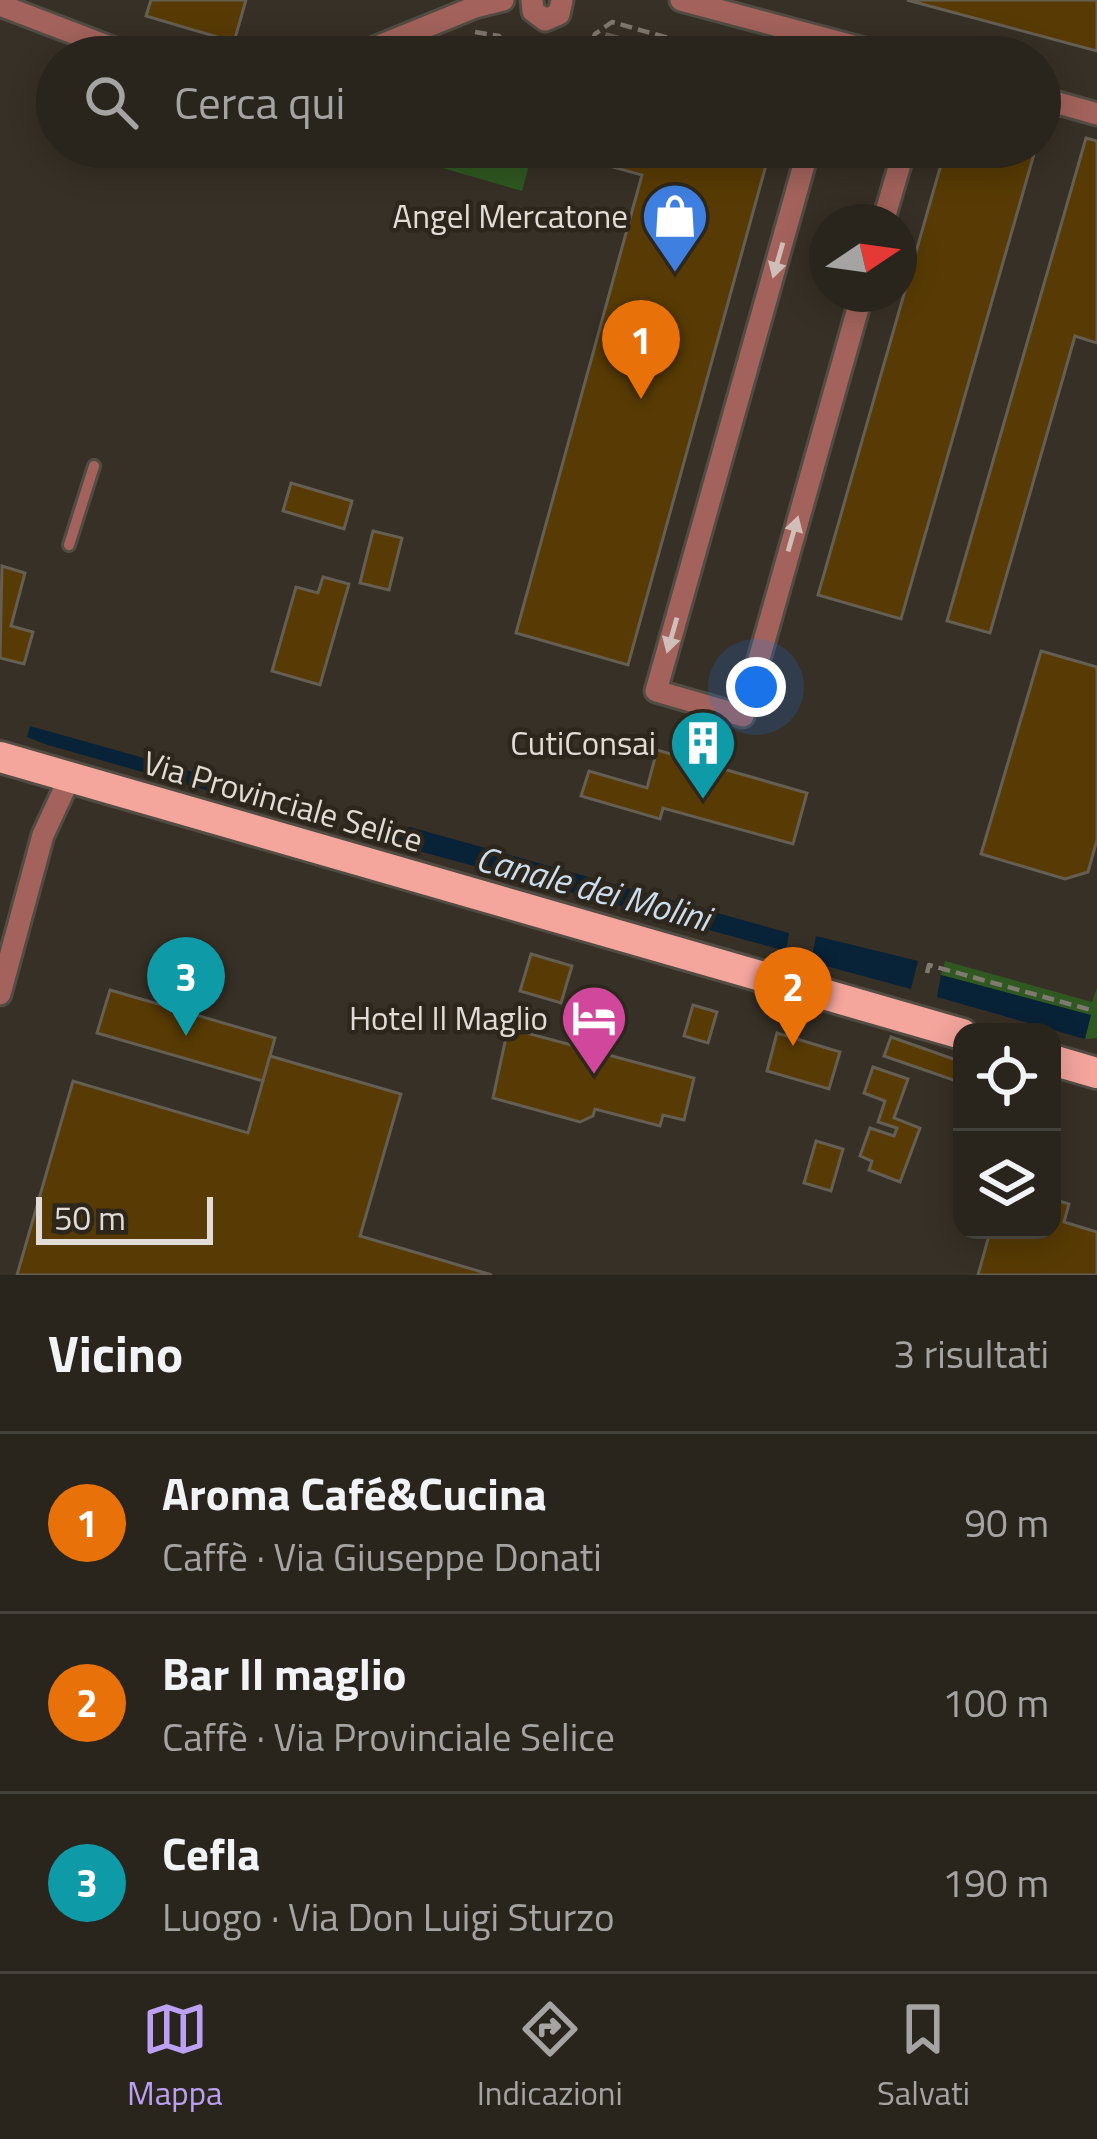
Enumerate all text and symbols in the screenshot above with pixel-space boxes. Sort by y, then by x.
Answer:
search box [36,36,1061,168]
text: Cerca qui [174,68,345,136]
icon: search [78,69,144,135]
shop icon: Angel Mercatone [640,181,710,275]
place label: Angel Mercatone [392,191,628,241]
north arrow [809,204,917,312]
one-way arrow [767,241,786,278]
pin: 1 [602,300,680,399]
one-way arrow [785,515,803,551]
one-way arrow [662,617,680,654]
your location [726,657,786,717]
building icon: CutiConsai [668,708,738,802]
place label: CutiConsai [510,718,656,768]
street label: Via Provinciale Selice [137,737,429,865]
water label: Canale dei Molini [470,830,720,946]
pin: 3 [147,937,225,1036]
pin: 2 [754,947,832,1046]
hotel icon: Hotel Il Maglio [559,983,629,1077]
place label: Hotel Il Maglio [349,993,548,1043]
map controls [953,1023,1061,1239]
button: locate [953,1023,1061,1131]
button: layers [953,1131,1061,1239]
scale bar [36,1191,213,1244]
text: 50 m [54,1193,126,1243]
text: Vicino [48,1314,183,1392]
text: 3 risultati [893,1324,1049,1383]
text: Aroma Café&Cucina [162,1459,547,1527]
text: 1 [76,1493,98,1552]
text: 90 m [964,1493,1049,1552]
text: Caffè · Via Giuseppe Donati [162,1527,602,1586]
text: Bar Il maglio [162,1639,406,1707]
text: 2 [76,1673,98,1732]
text: 100 m [942,1673,1049,1732]
text: Caffè · Via Provinciale Selice [162,1707,615,1766]
text: Cefla [162,1819,260,1887]
text: 3 [76,1853,98,1912]
text: 190 m [942,1853,1049,1912]
text: Luogo · Via Don Luigi Sturzo [162,1887,614,1946]
tab: Mappa [127,1996,223,2118]
tab: Indicazioni [477,1996,623,2118]
tab: Salvati [877,1996,970,2118]

